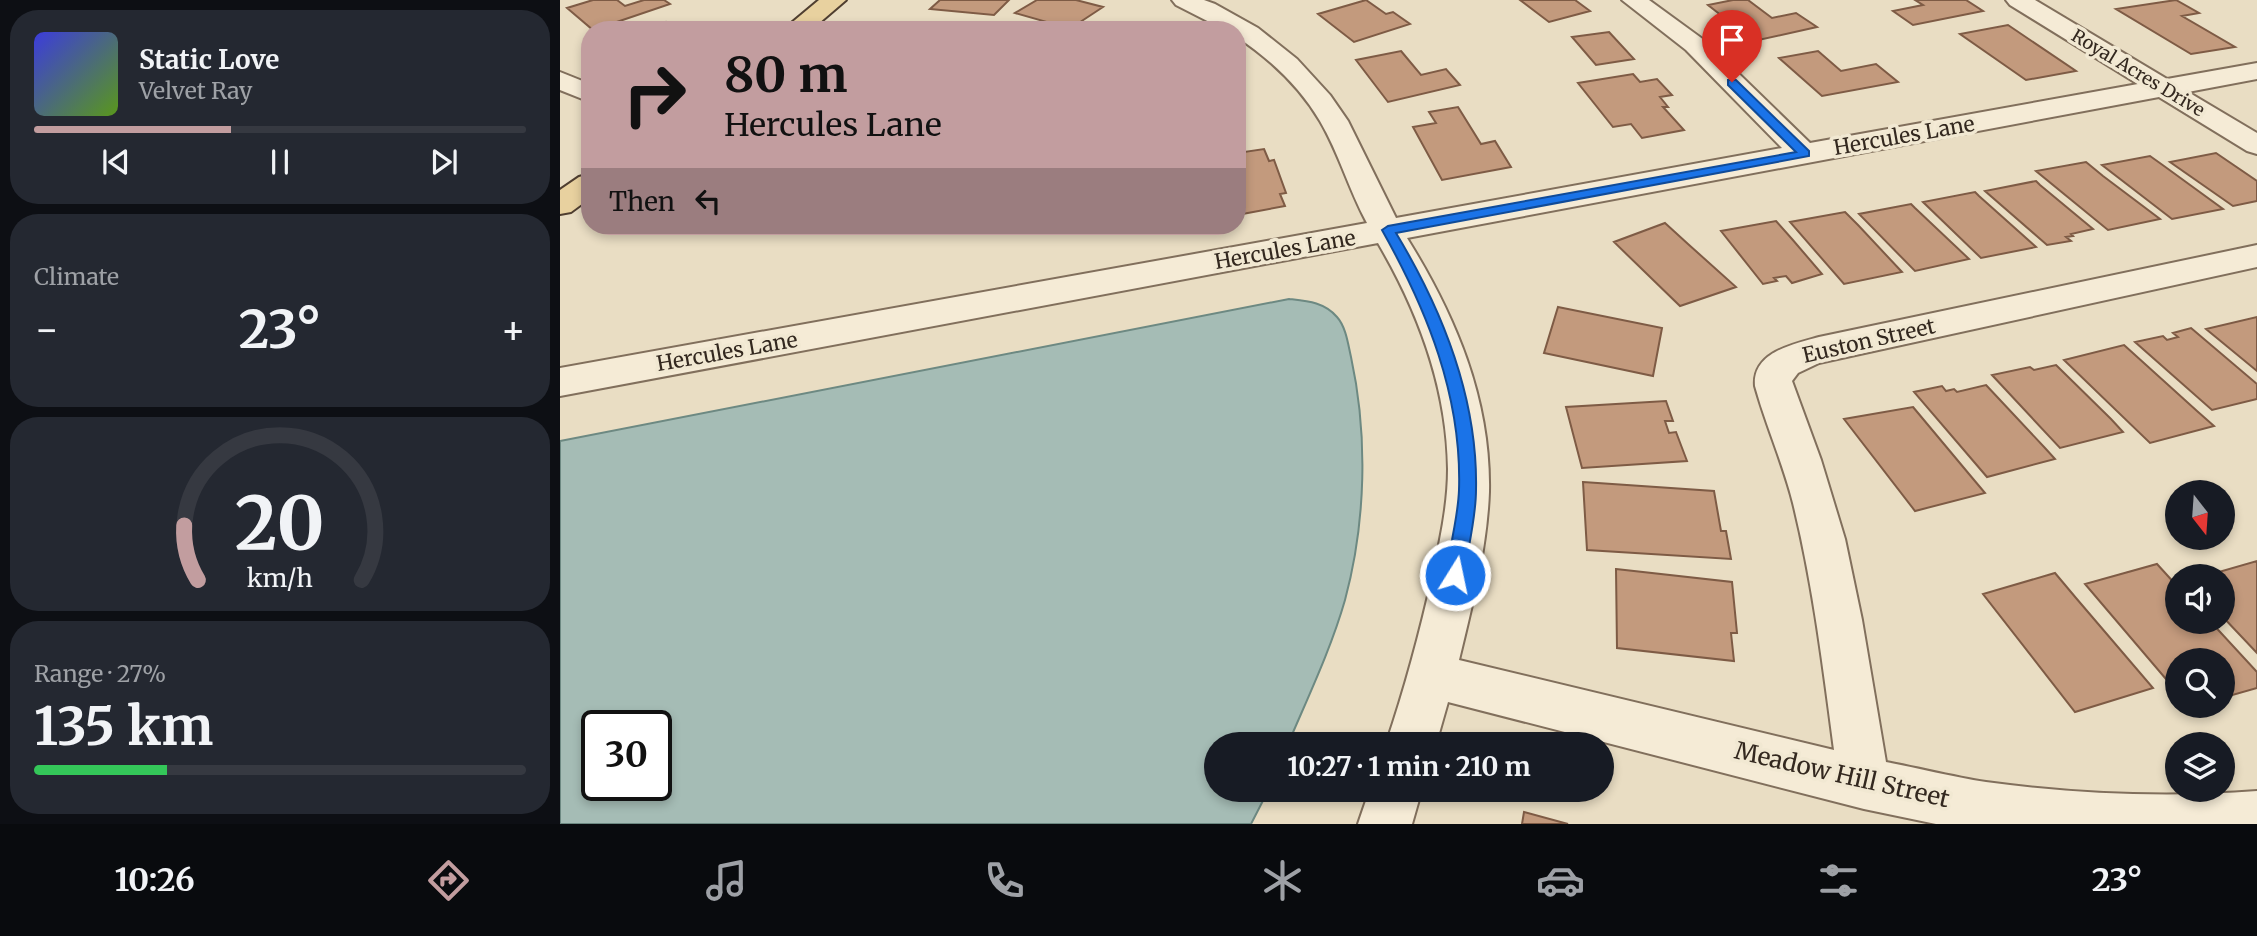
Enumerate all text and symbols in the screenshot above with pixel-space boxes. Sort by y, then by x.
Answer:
pin [1702,10,1762,82]
icon: arrive [1713,21,1751,59]
street label: Royal Acres Drive [2067,24,2209,121]
text: Static Love [139,43,279,76]
text: 80 m [724,44,847,105]
icon: right [609,49,700,140]
text: Velvet Ray [139,76,252,105]
text: Hercules Lane [724,105,942,145]
street label: Hercules Lane [1831,110,1977,161]
icon: previous [97,143,135,181]
icon: pause [261,143,299,181]
icon: next [425,143,463,181]
icon: left [689,182,727,220]
text: Then [609,185,675,218]
street label: Hercules Lane [1212,224,1358,275]
text: Climate [34,262,119,291]
text: 23° [239,297,321,362]
text: − [34,306,59,353]
text: + [501,306,526,353]
street label: Euston Street [1800,312,1938,369]
street label: Hercules Lane [654,326,800,377]
text: 20 [235,478,325,570]
north arrow [2165,480,2235,550]
map controls [2165,480,2235,802]
position arrow [1418,538,1492,612]
text: km/h [247,562,313,594]
button: sound [2165,564,2235,634]
button: search [2165,648,2235,718]
text: Range · 27% [34,659,166,688]
text: 135 km [34,694,213,759]
speed limit sign: 30 [581,710,672,801]
button: layers [2165,732,2235,802]
street label: Meadow Hill Street [1732,735,1953,814]
text: 10:27 · 1 min · 210 m [1287,750,1531,783]
icon: directions [424,856,473,905]
icon: music [702,856,751,905]
icon: phone [980,856,1029,905]
icon: climate [1258,856,1307,905]
icon: car [1536,856,1585,905]
icon: filters [1814,856,1863,905]
text: 10:26 [115,860,195,900]
text: 23° [2092,860,2142,900]

